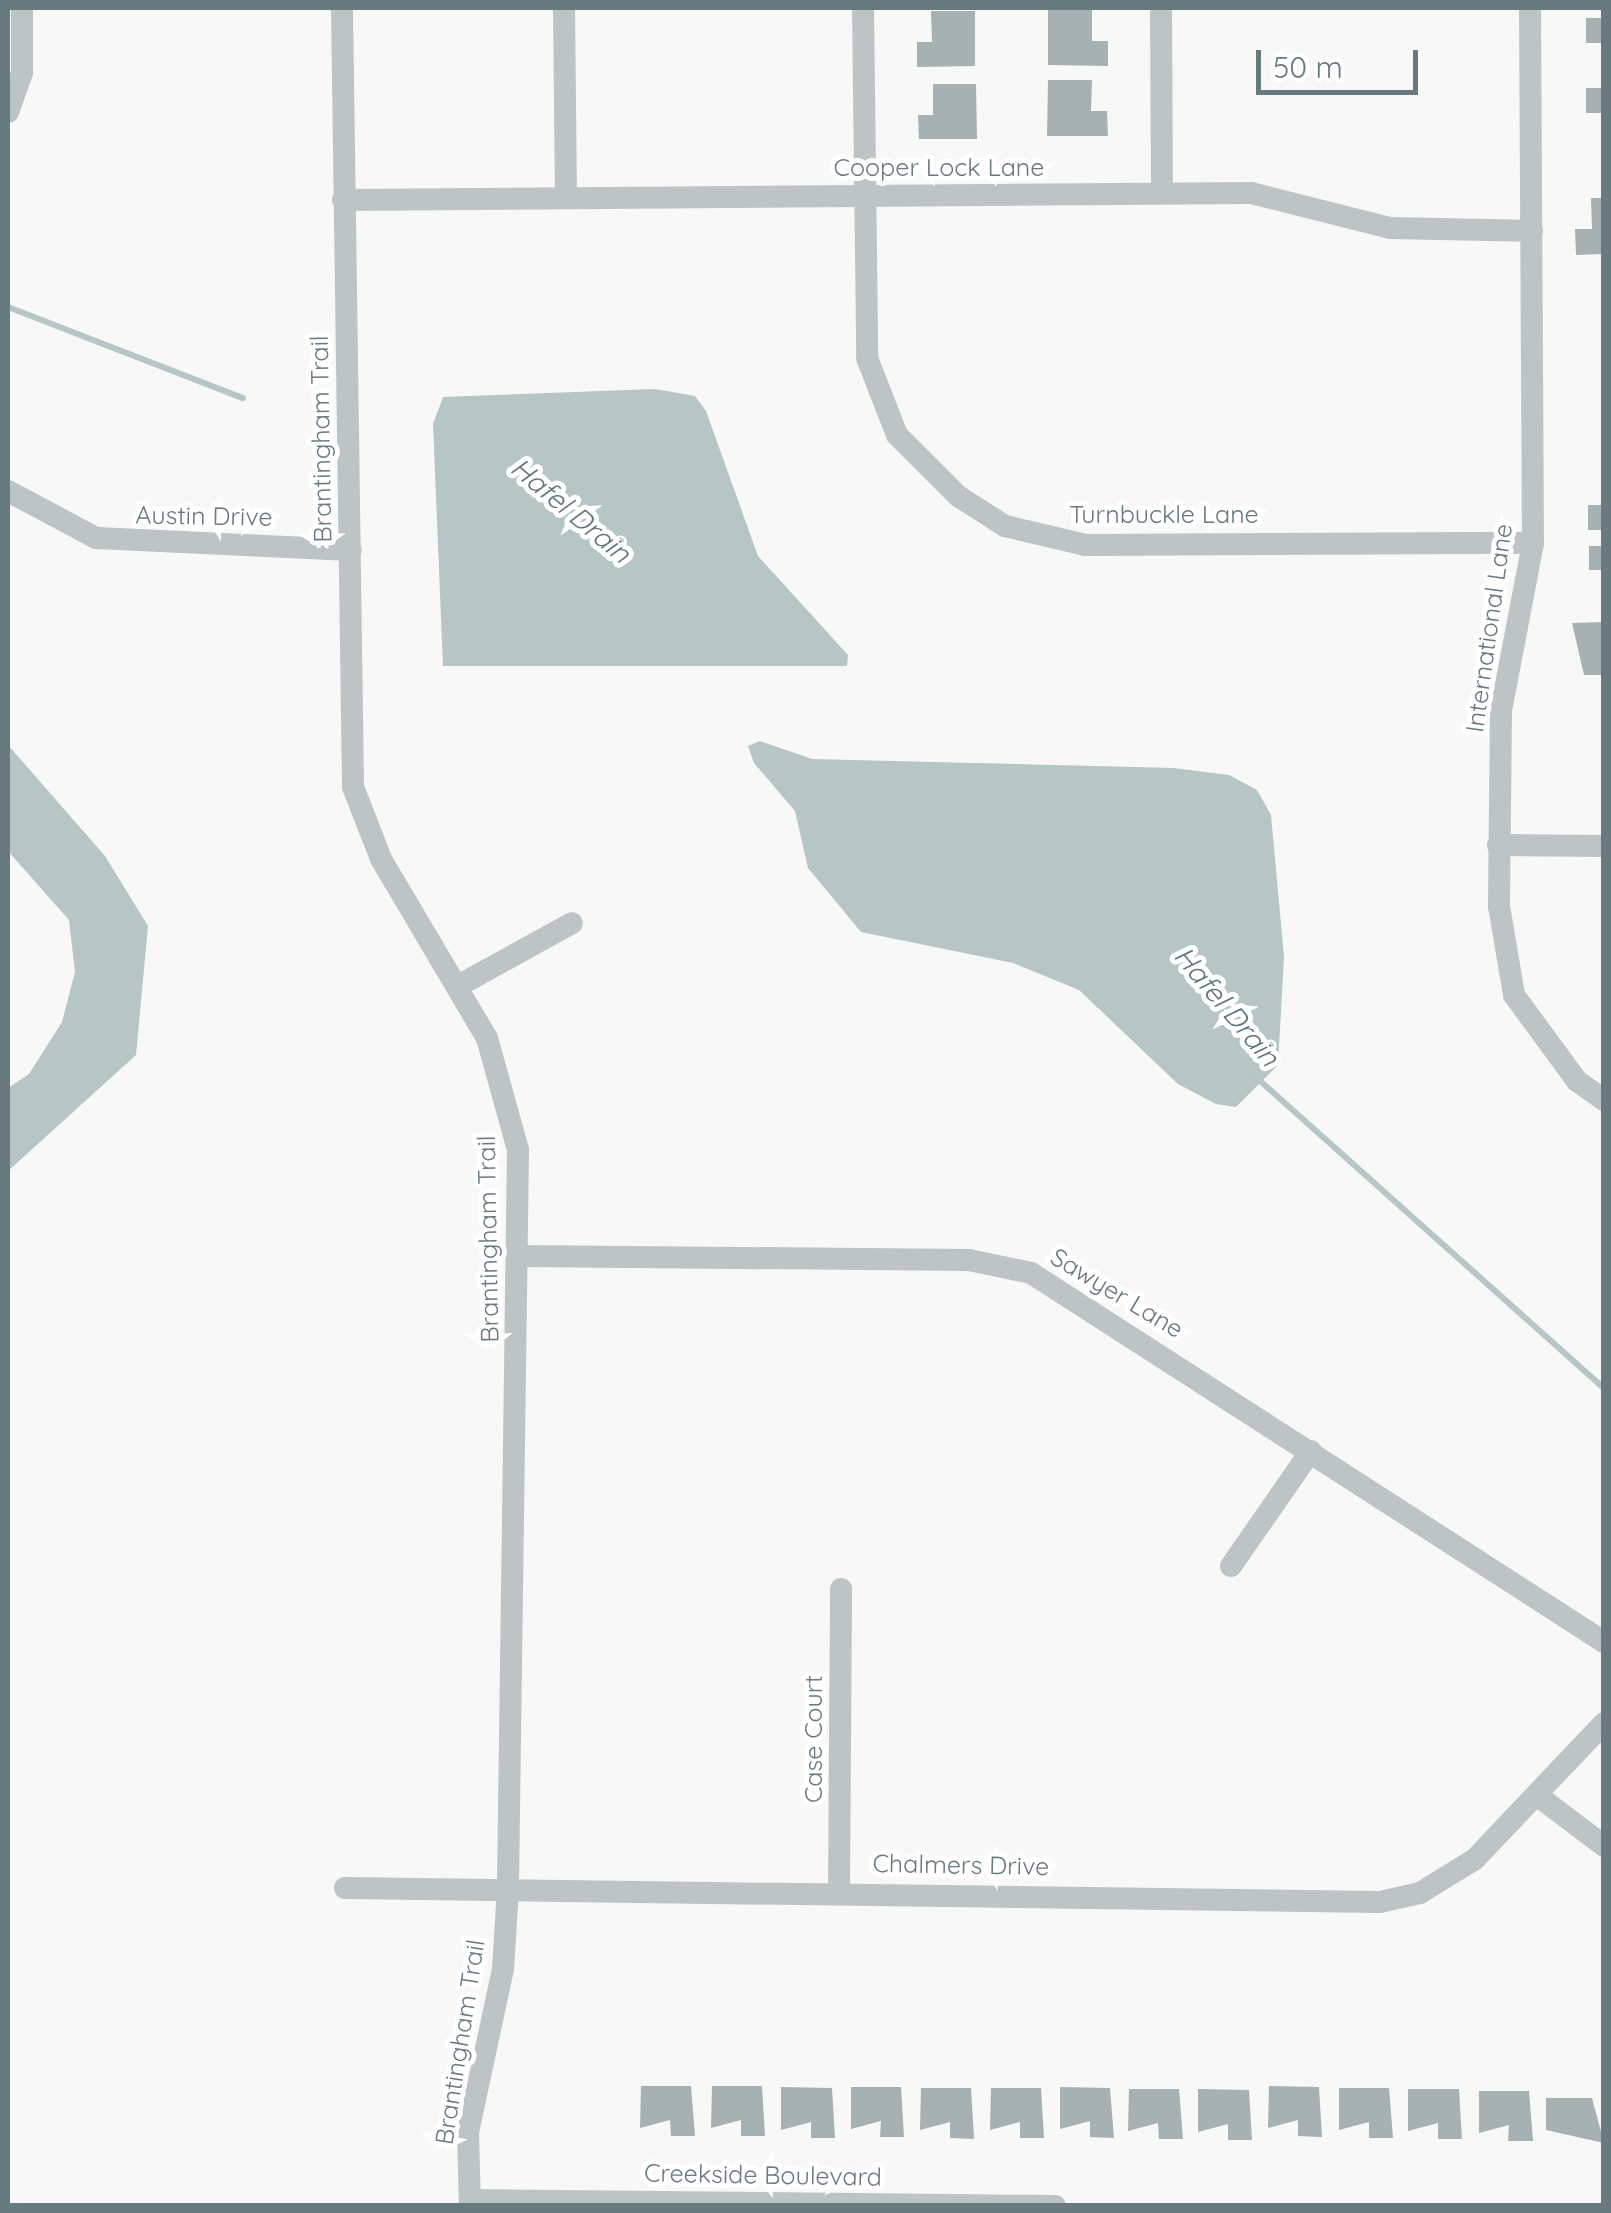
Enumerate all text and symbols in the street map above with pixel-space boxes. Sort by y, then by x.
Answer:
scale bar [1261,30,1424,92]
text: 50 m [1273,48,1343,86]
street label: Cooper Lock Lane [834,152,1044,182]
street label: Brantingham Trail [304,335,338,543]
water label: Hafel Drain [504,450,638,570]
street label: Turnbuckle Lane [1069,499,1259,529]
street label: Austin Drive [135,500,273,532]
street label: International Lane [1459,522,1519,734]
water label: Hafel Drain [1167,939,1287,1073]
street label: Brantingham Trail [471,1135,505,1343]
street label: Sawyer Lane [1045,1242,1189,1344]
street label: Case Court [798,1675,828,1803]
street label: Chalmers Drive [872,1848,1050,1882]
street label: Brantingham Trail [429,1937,491,2147]
street label: Creekside Boulevard [644,2158,882,2192]

